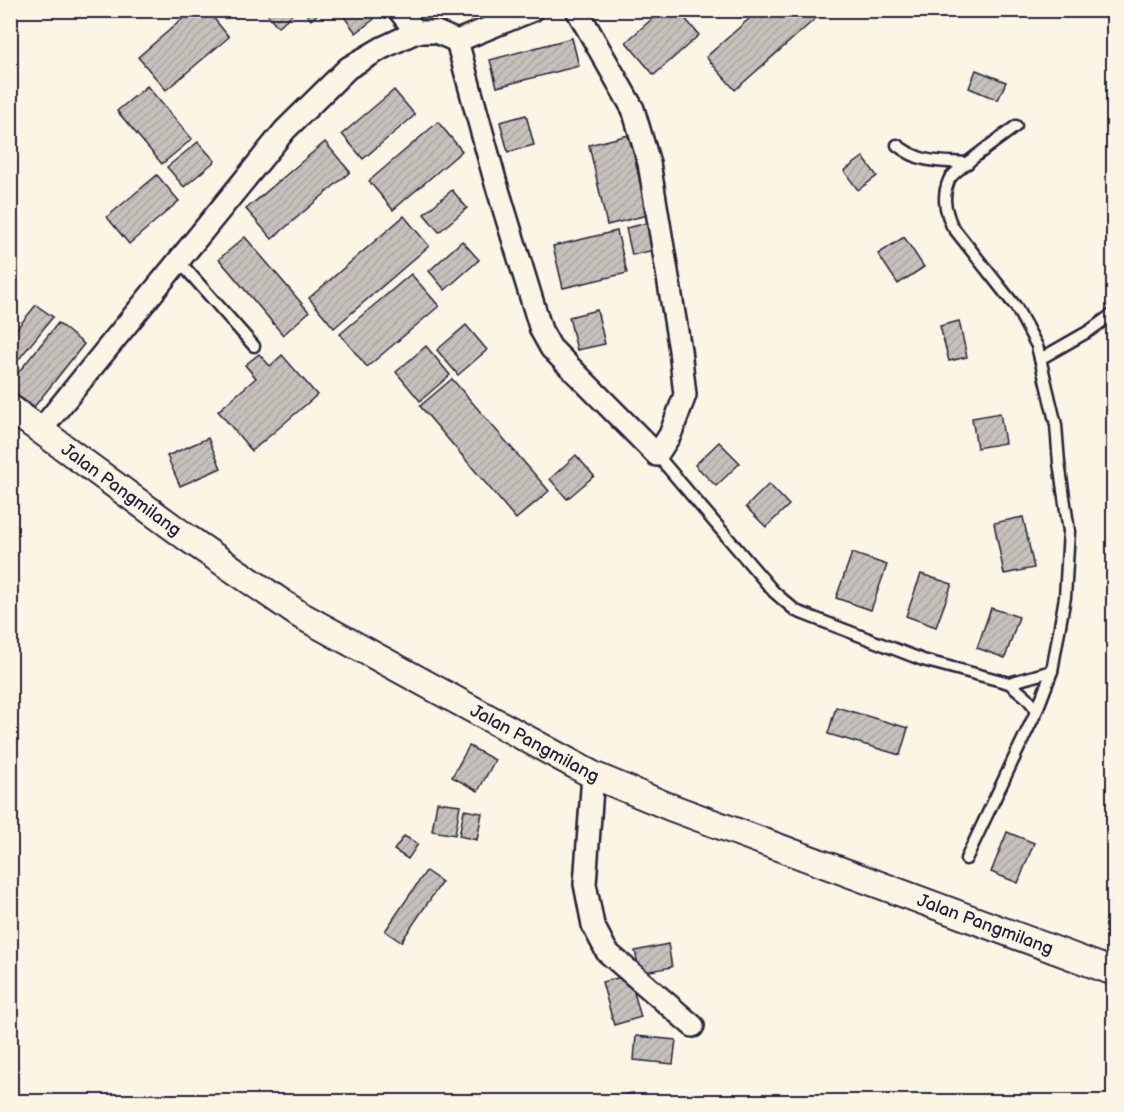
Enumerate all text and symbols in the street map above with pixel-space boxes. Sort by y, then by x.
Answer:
street label: Jalan Pangmilang [57,439,185,541]
street label: Jalan Pangmilang [467,700,602,787]
street label: Jalan Pangmilang [914,890,1056,959]

